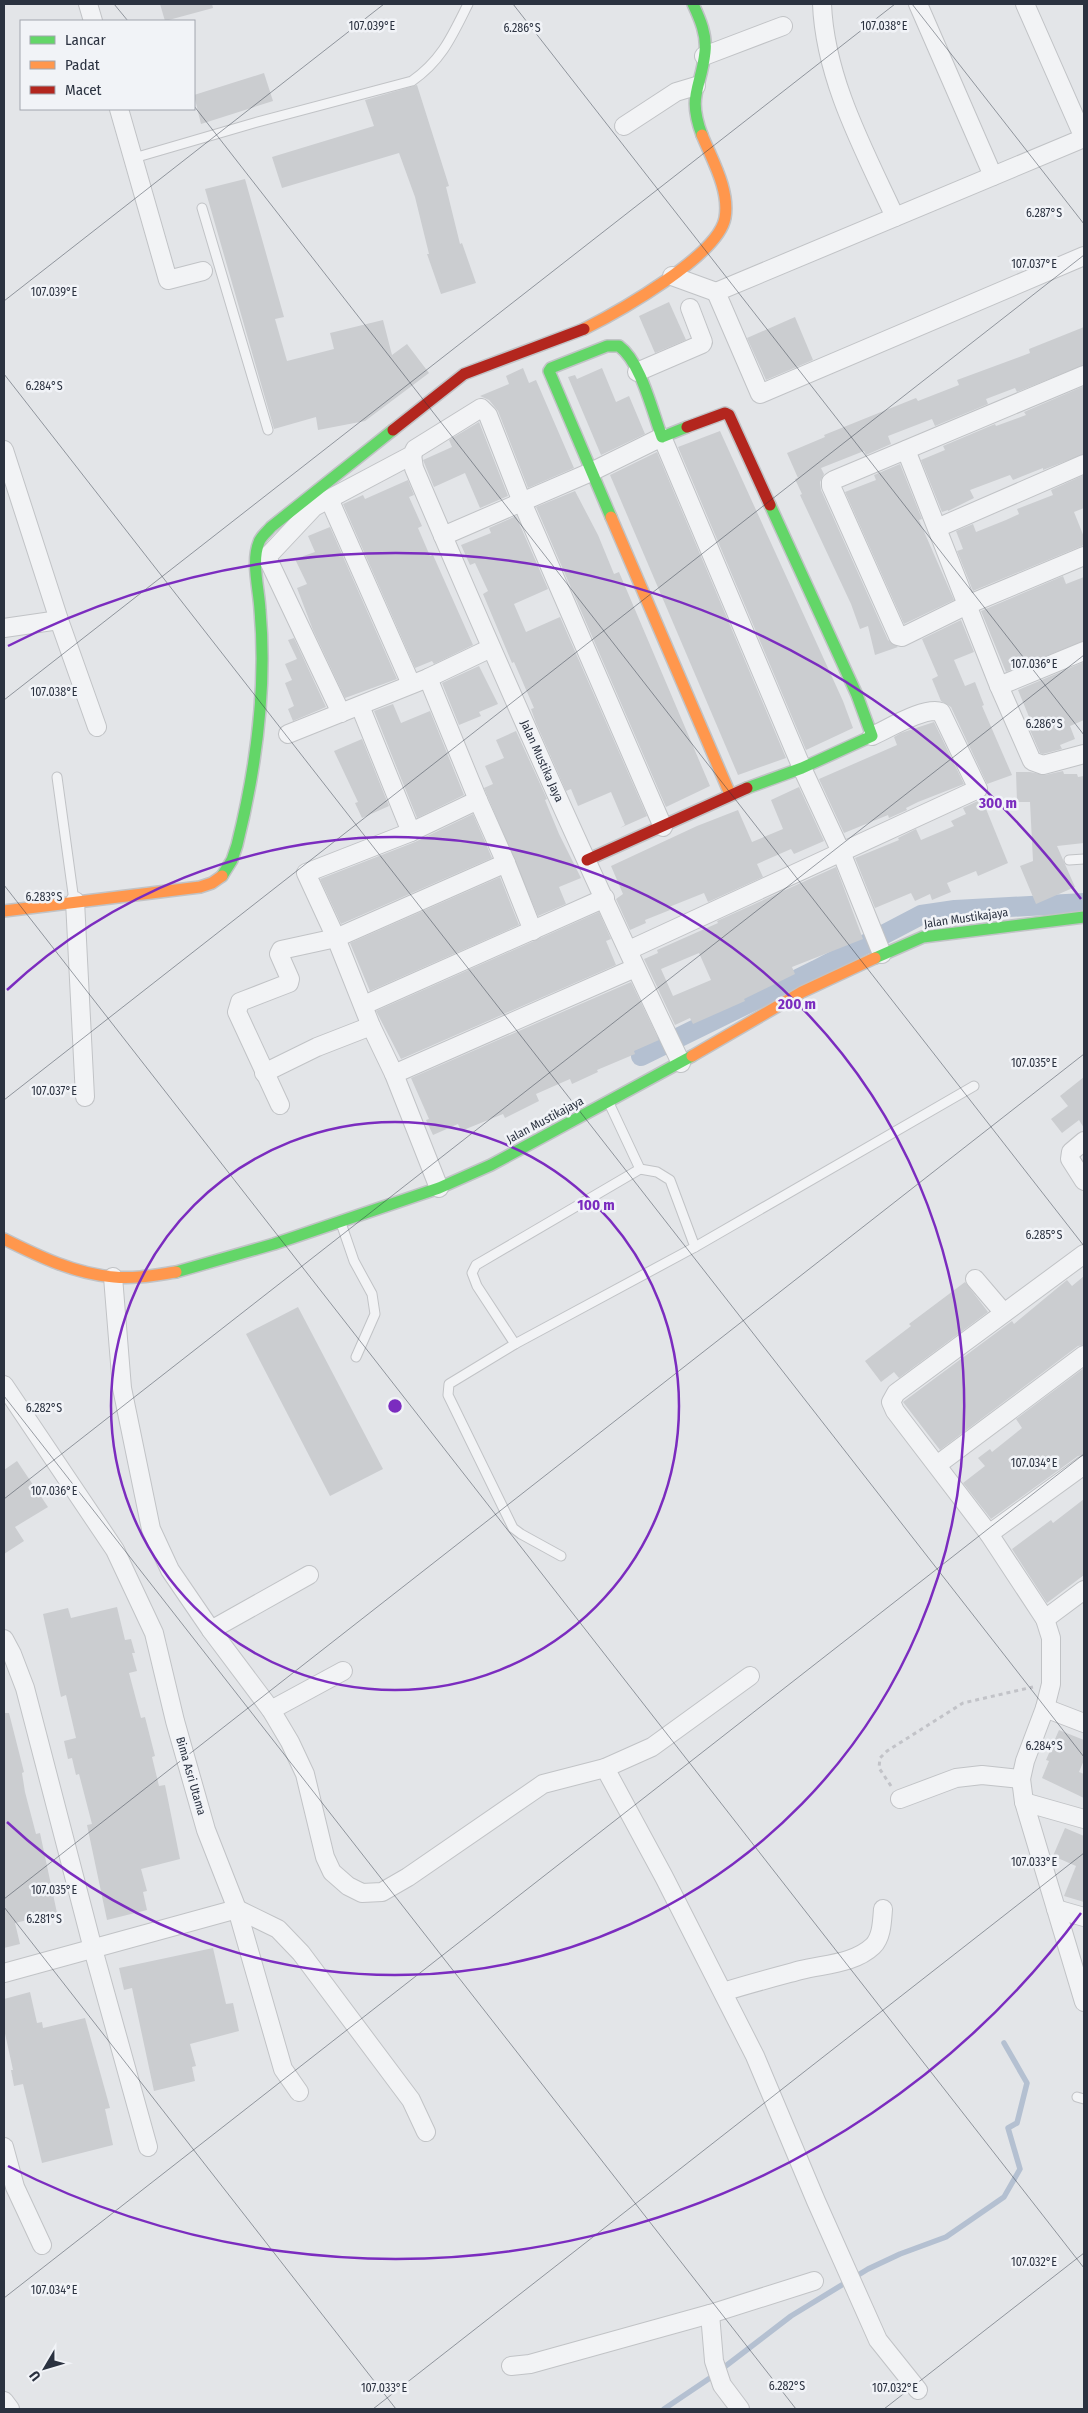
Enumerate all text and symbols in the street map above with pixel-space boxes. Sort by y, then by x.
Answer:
text: 107.039°E [349,19,396,33]
text: 107.038°E [861,19,908,33]
legend [20,20,195,110]
text: 6.286°S [503,21,541,35]
text: Lancar [65,31,106,49]
text: Padat [65,56,100,74]
text: Macet [65,81,102,99]
text: 6.287°S [1026,206,1062,220]
text: 107.037°E [1011,257,1057,271]
text: 107.039°E [31,285,78,299]
text: 6.284°S [25,379,63,393]
text: 107.036°E [1011,657,1058,671]
text: 107.038°E [31,685,78,699]
text: 6.286°S [1025,717,1063,731]
street label: Jalan Mustika Jaya [518,718,566,804]
text: 300 m [978,794,1017,812]
text: 6.283°S [26,890,62,904]
street label: Jalan Mustikajaya [923,905,1009,931]
text: 200 m [777,995,816,1013]
text: 107.035°E [1011,1056,1057,1070]
text: 107.037°E [31,1084,77,1098]
street label: Jalan Mustikajaya [504,1094,586,1146]
text: 100 m [577,1196,615,1214]
text: 6.285°S [1026,1228,1062,1242]
centre of rings [386,1397,404,1415]
text: 6.282°S [26,1401,62,1415]
text: 107.034°E [1011,1456,1058,1470]
text: 107.036°E [31,1484,78,1498]
street label: Bima Asri Utama [173,1735,209,1817]
text: 6.284°S [1025,1739,1063,1753]
text: 107.033°E [1011,1855,1057,1869]
text: 107.035°E [31,1883,77,1897]
text: 6.281°S [26,1912,62,1926]
text: 107.032°E [1011,2255,1057,2269]
text: 107.034°E [31,2283,78,2297]
north arrow [20,2343,70,2393]
text: U [26,2367,44,2384]
text: 6.282°S [769,2379,805,2393]
text: 107.033°E [361,2381,407,2395]
text: 107.032°E [872,2381,918,2395]

